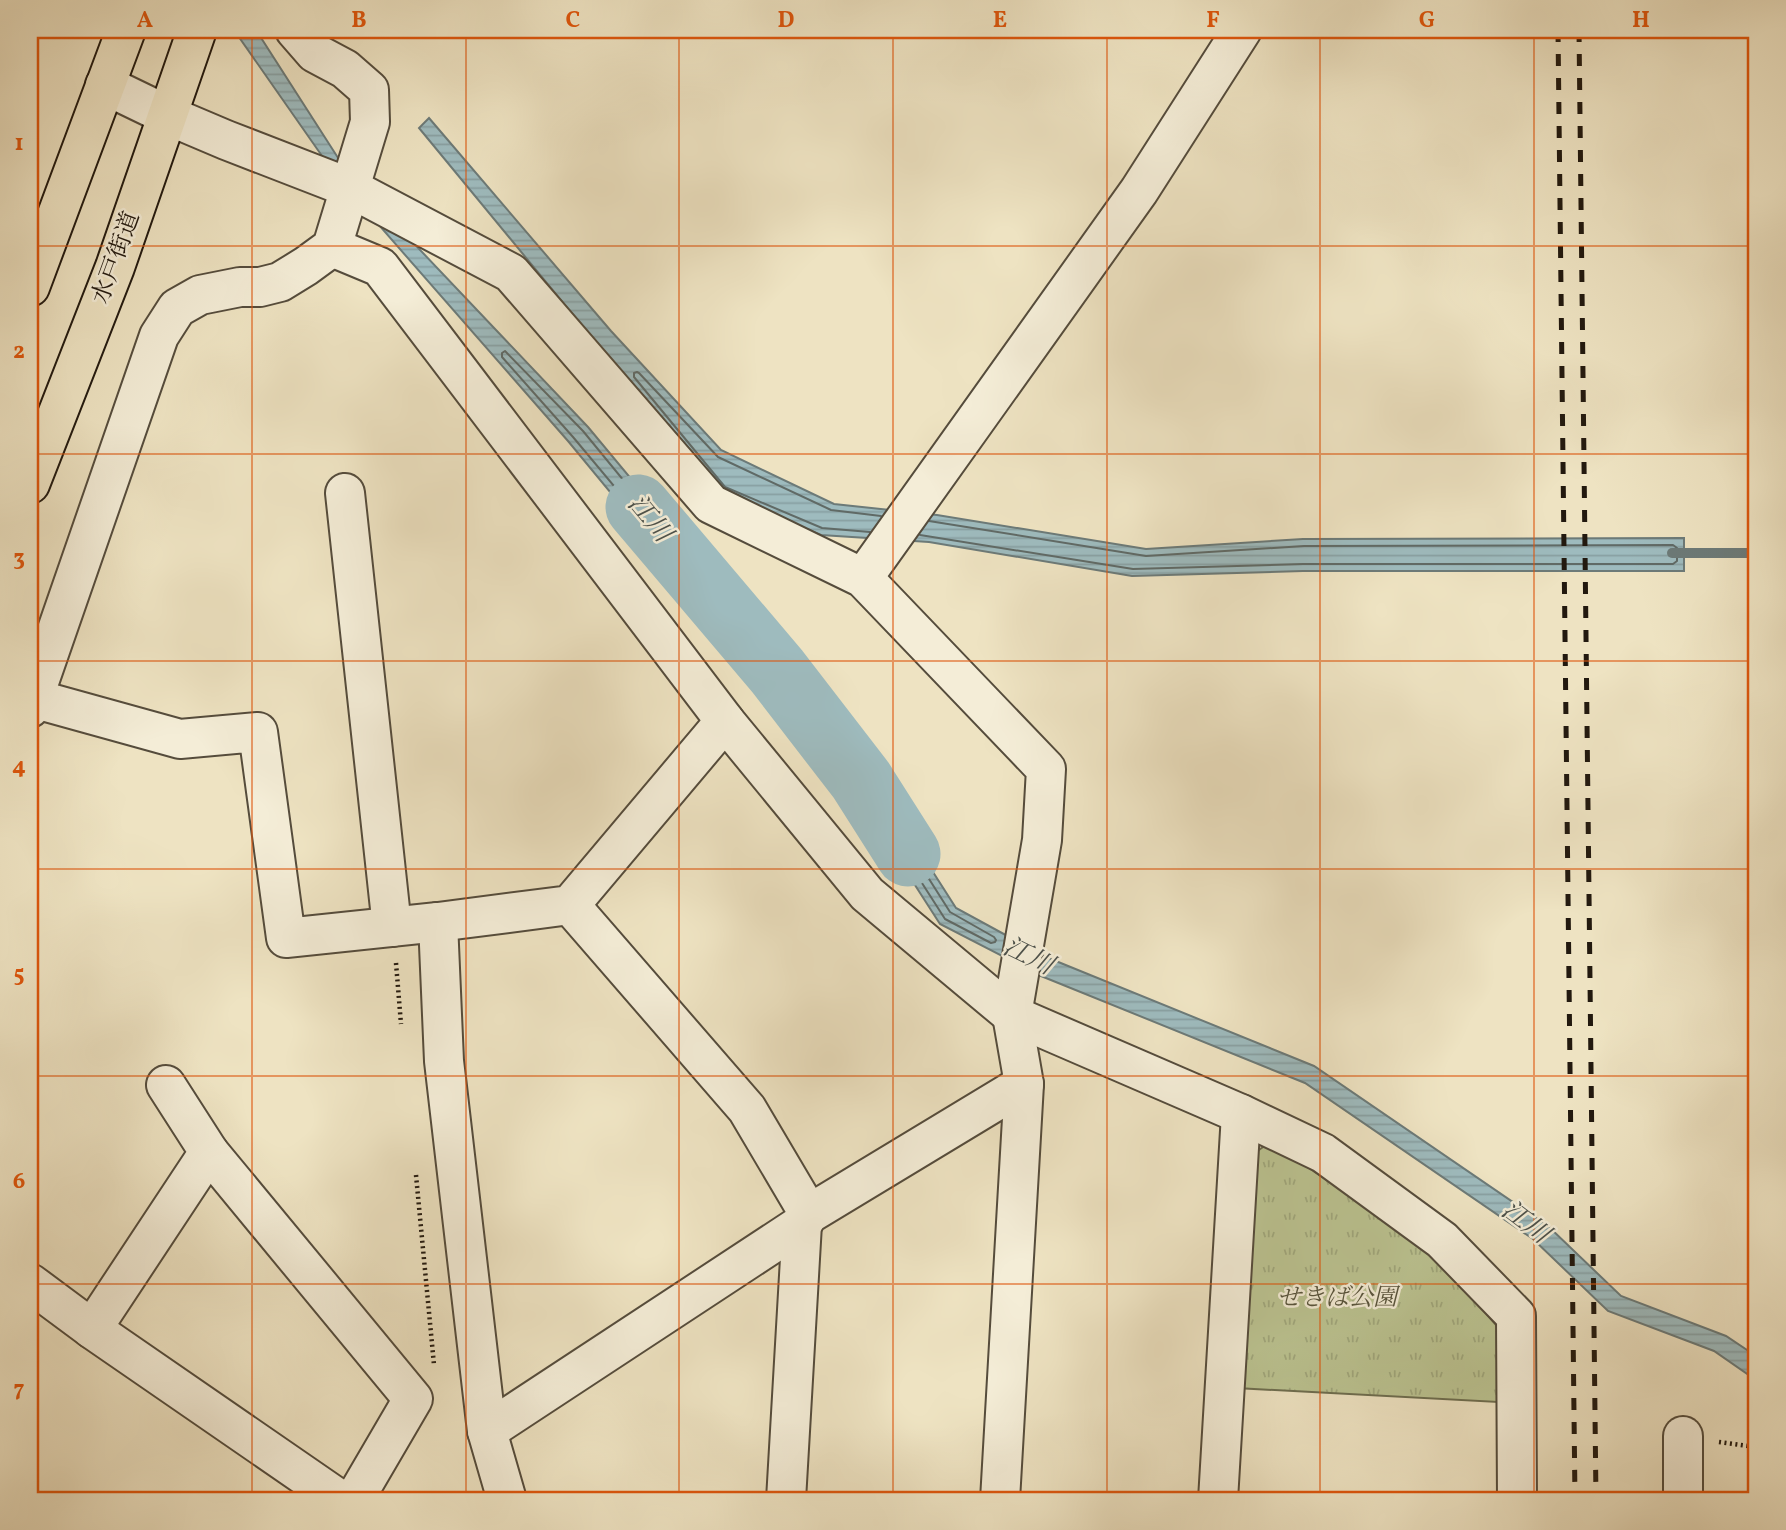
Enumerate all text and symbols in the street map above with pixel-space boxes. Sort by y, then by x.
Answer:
text: A [137,5,153,37]
text: B [351,5,367,37]
text: C [566,5,580,37]
text: D [778,5,795,37]
text: E [993,5,1007,37]
text: F [1206,5,1220,37]
text: G [1419,5,1435,37]
text: H [1632,5,1650,37]
text: 1 [14,128,24,160]
street label: 水戸街道 [85,207,149,309]
text: 2 [13,336,25,368]
water label: 江川 [618,488,681,553]
text: 3 [13,543,25,575]
text: 4 [12,751,26,783]
water label: 江川 [997,929,1062,986]
text: 5 [13,959,25,991]
text: 6 [13,1166,25,1198]
water label: 江川 [1493,1193,1559,1255]
park label: せきば公園 [1277,1282,1401,1316]
text: 7 [14,1374,25,1406]

